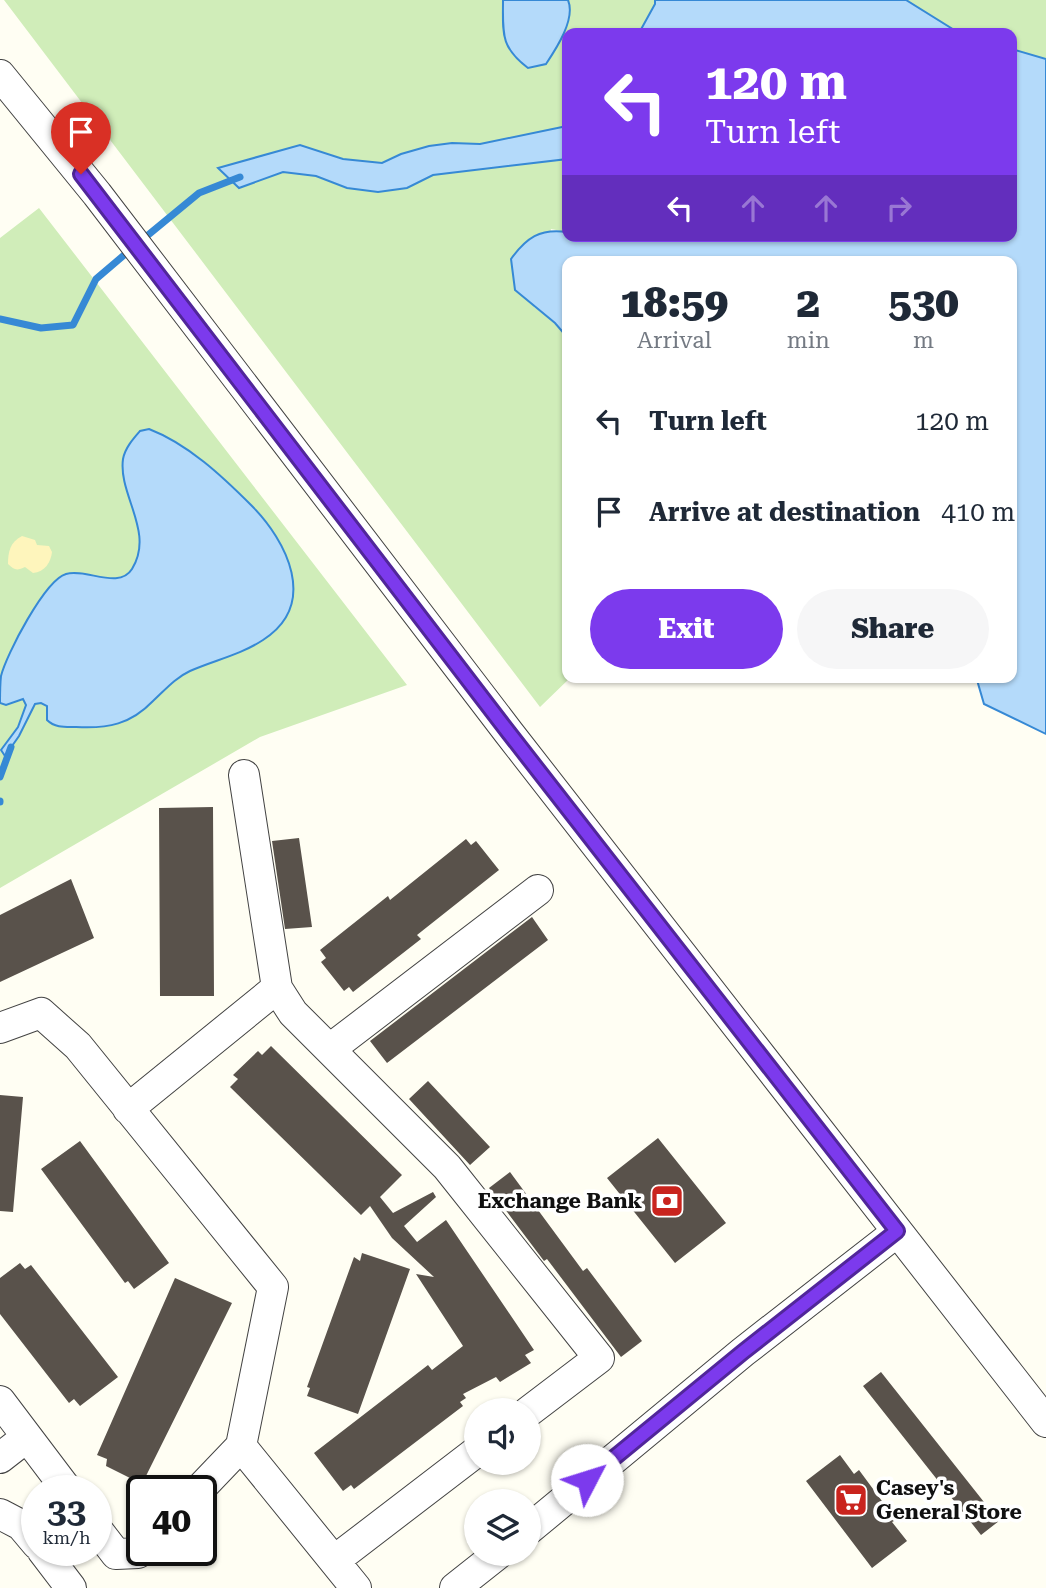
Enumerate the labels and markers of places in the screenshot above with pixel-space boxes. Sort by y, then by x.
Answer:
pin [51,102,111,174]
bank icon: Exchange Bank [648,1182,686,1220]
place label: Exchange Bank [478,1189,642,1213]
place label: Casey's General Store [876,1476,1022,1524]
supermarket icon: Casey's General Store [832,1481,870,1519]

